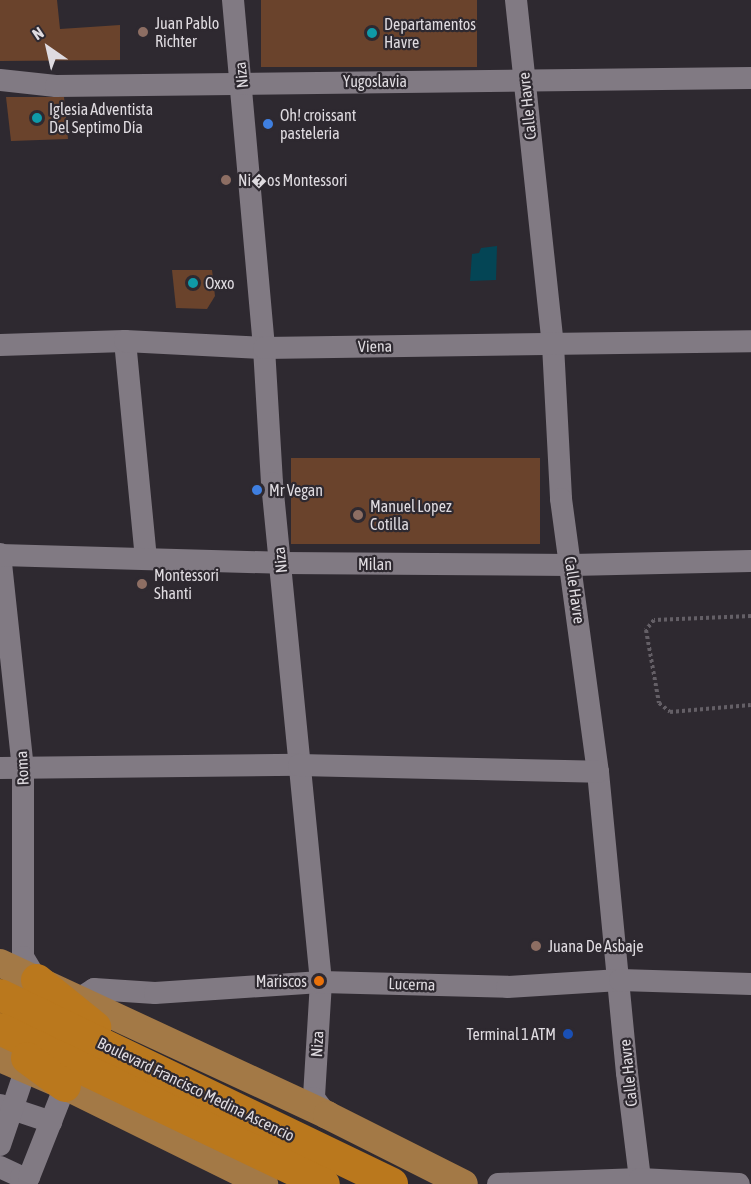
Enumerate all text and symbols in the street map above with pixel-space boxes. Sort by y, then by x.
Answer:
place label: Juan Pablo Richter [155,13,219,51]
place label: Departamentos Havre [384,14,476,52]
north arrow [18,18,78,78]
text: N [29,23,47,43]
marker: Juan Pablo Richter [136,25,150,39]
marker: Departamentos Havre [365,26,379,40]
street label: Niza [230,61,252,89]
street label: Yugoslavia [343,71,407,91]
street label: Calle Havre [514,71,540,141]
place label: Iglesia Adventista Del Septimo Día [49,99,153,137]
place label: Oh! croissant pasteleria [280,105,356,143]
marker: Iglesia Adventista Del Septimo Día [30,111,44,125]
marker: Oh! croissant pasteleria [261,117,275,131]
place label: Ni�os Montessori [238,170,347,190]
marker: Ni�os Montessori [219,173,233,187]
place label: Oxxo [205,273,235,293]
marker: Oxxo [186,276,200,290]
street label: Viena [358,336,392,356]
place label: Mr Vegan [269,480,323,500]
marker: Mr Vegan [250,483,264,497]
place label: Manuel Lopez Cotilla [370,496,452,534]
marker: Manuel Lopez Cotilla [351,508,365,522]
street label: Niza [269,546,291,574]
street label: Milan [358,554,392,574]
street label: Calle Havre [561,555,589,625]
place label: Montessori Shanti [154,565,219,603]
marker: Montessori Shanti [135,577,149,591]
street label: Roma [12,750,32,786]
place label: Juana De Asbaje [548,936,644,956]
marker: Juana De Asbaje [529,939,543,953]
place label: Mariscos [256,971,307,991]
marker: Mariscos [312,974,326,988]
street label: Lucerna [388,974,436,994]
place label: Terminal 1 ATM [466,1024,556,1044]
marker: Terminal 1 ATM [561,1027,575,1041]
street label: Niza [307,1030,327,1058]
street label: Boulevard Francisco Medina Ascencio [94,1033,298,1145]
street label: Calle Havre [615,1038,641,1108]

